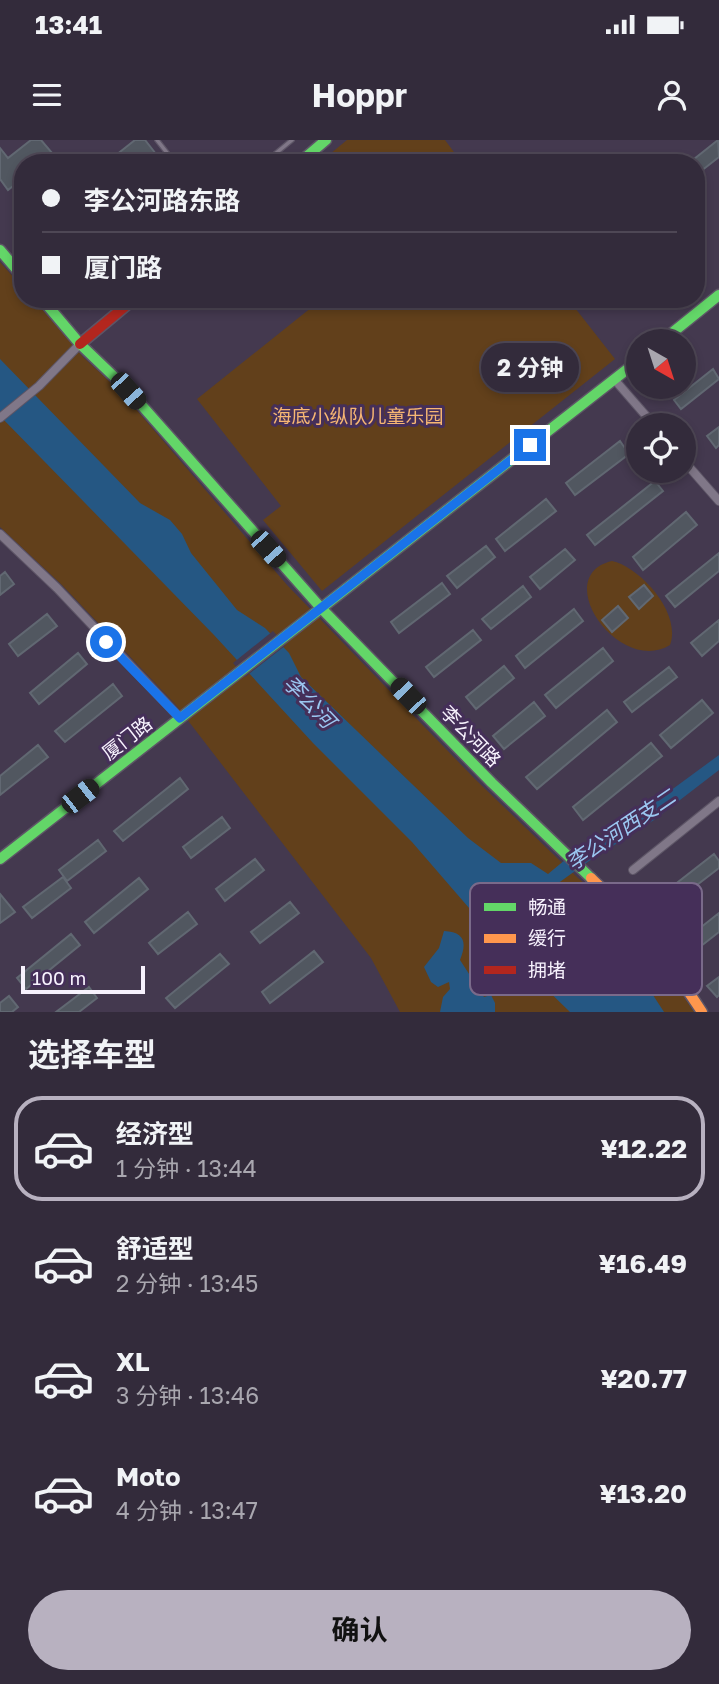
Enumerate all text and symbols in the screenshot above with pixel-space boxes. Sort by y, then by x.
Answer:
text: 13:41 [35,9,102,40]
icon: menu [28,76,66,114]
text: Hoppr [312,76,407,114]
icon: person [653,76,691,114]
text: 李公河路东路 [84,185,240,216]
text: 厦门路 [84,252,162,283]
north arrow [626,329,696,399]
map controls [626,329,696,483]
callout: 2 分钟 [481,344,579,392]
text: 2 分钟 [497,353,563,381]
car [107,368,150,414]
park label: 海底小纵队儿童乐园 [272,404,444,427]
button: locate [626,413,696,483]
route end [514,429,546,461]
car [247,526,290,572]
route start [90,626,122,658]
water label: 李公河 [278,670,344,736]
car [386,674,431,718]
street label: 李公河路 [437,700,506,771]
street label: 厦门路 [97,711,156,764]
car [57,775,104,817]
water label: 李公河西支二 [561,783,681,875]
legend [470,883,702,995]
text: 畅通 [528,895,566,918]
text: 缓行 [528,926,566,949]
text: 拥堵 [528,958,566,981]
scale bar [21,963,145,995]
text: 100 m [32,966,86,989]
text: 选择车型 [28,1035,156,1073]
icon: car [32,1117,95,1180]
text: 经济型 [116,1118,194,1149]
text: ¥12.22 [601,1133,687,1164]
text: 1 分钟 · 13:44 [116,1154,257,1182]
icon: car [32,1232,95,1295]
text: 舒适型 [116,1233,194,1264]
text: ¥16.49 [599,1248,687,1279]
text: 2 分钟 · 13:45 [116,1269,258,1297]
text: XL [116,1346,150,1377]
icon: car [32,1347,95,1410]
text: ¥20.77 [600,1363,687,1394]
text: 3 分钟 · 13:46 [116,1381,259,1409]
text: Moto [116,1461,181,1492]
icon: car [32,1462,95,1525]
text: ¥13.20 [600,1478,687,1509]
text: 4 分钟 · 13:47 [116,1496,258,1524]
button: 确认 [28,1590,691,1670]

